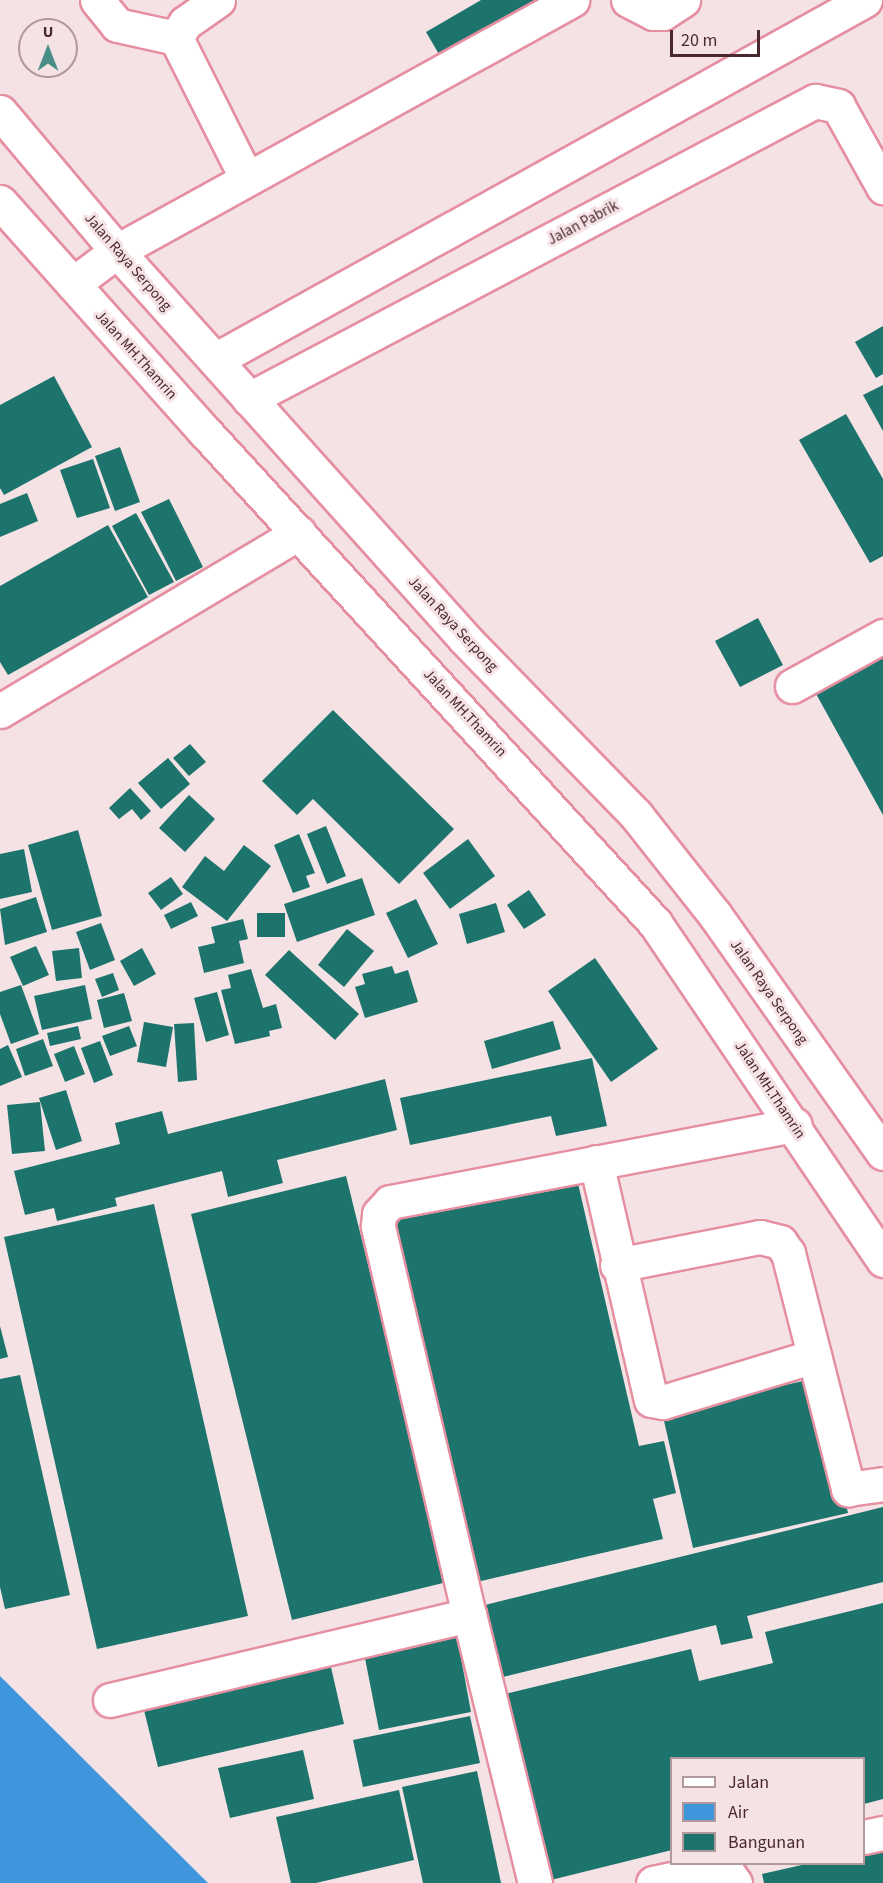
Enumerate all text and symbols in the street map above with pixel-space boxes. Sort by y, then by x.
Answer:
north arrow [18,18,78,78]
scale bar [673,18,763,56]
text: U [43,21,53,43]
text: 20 m [681,28,717,53]
street label: Jalan Pabrik [545,197,621,249]
street label: Jalan Raya Serpong [81,209,175,315]
street label: Jalan MH.Thamrin [91,307,181,403]
street label: Jalan Raya Serpong [404,573,502,675]
street label: Jalan MH.Thamrin [420,665,510,761]
street label: Jalan Raya Serpong [726,936,812,1048]
street label: Jalan MH.Thamrin [731,1038,809,1142]
legend [670,1757,865,1865]
text: Jalan [728,1770,769,1795]
text: Air [728,1800,748,1825]
text: Bangunan [728,1830,805,1855]

